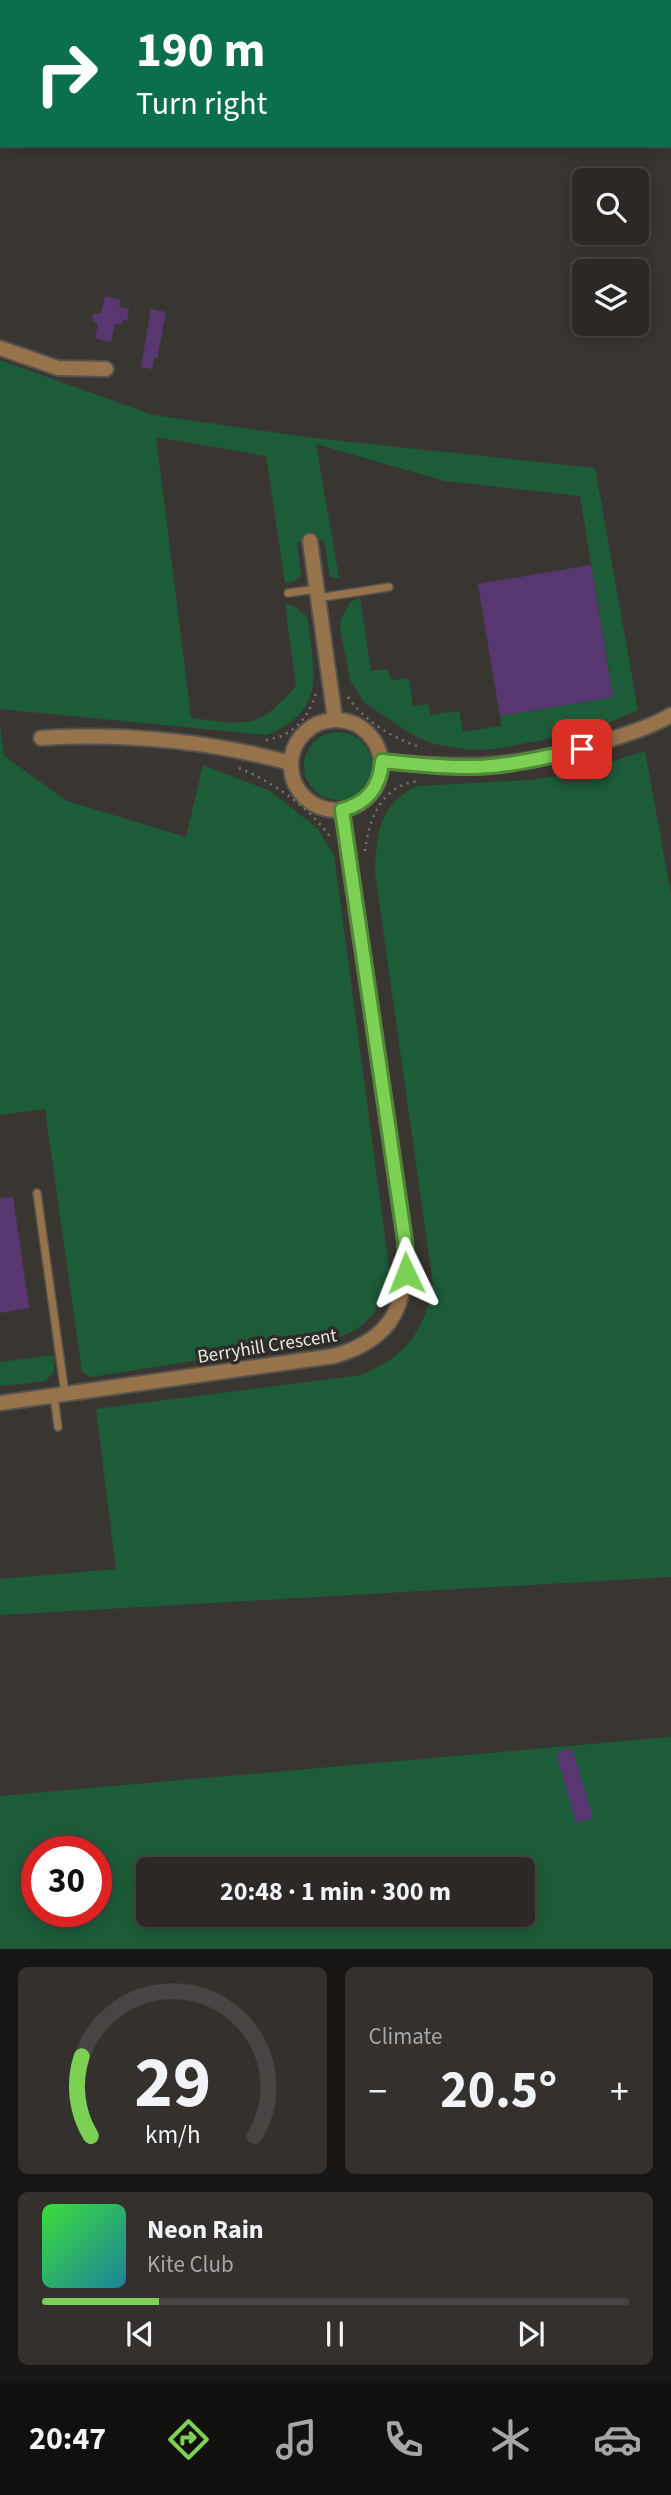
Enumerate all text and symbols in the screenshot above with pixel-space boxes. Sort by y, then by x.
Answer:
text: 190 m [136,16,265,86]
icon: right [21,28,112,119]
text: Turn right [136,81,267,127]
map controls [572,168,649,336]
button: search [572,168,649,245]
button: layers [572,259,649,336]
pin [552,719,612,779]
icon: arrive [563,730,601,768]
position arrow [369,1236,443,1310]
street label: Berryhill Crescent [196,1322,339,1371]
speed limit sign: 30 [21,1836,112,1927]
text: 20:48 · 1 min · 300 m [220,1873,451,1910]
text: Climate [369,2020,442,2053]
text: 29 [134,2032,211,2136]
text: 20.5° [440,2054,557,2128]
text: − [369,2065,387,2119]
text: + [610,2065,629,2119]
text: km/h [145,2117,200,2153]
text: Neon Rain [147,2211,264,2248]
text: Kite Club [147,2248,234,2281]
icon: previous [121,2315,159,2353]
icon: pause [316,2315,354,2353]
icon: next [512,2315,550,2353]
icon: directions [164,2415,213,2464]
icon: music [272,2415,321,2464]
icon: phone [379,2415,428,2464]
icon: climate [486,2415,535,2464]
icon: car [593,2415,642,2464]
text: 20:47 [29,2416,106,2462]

